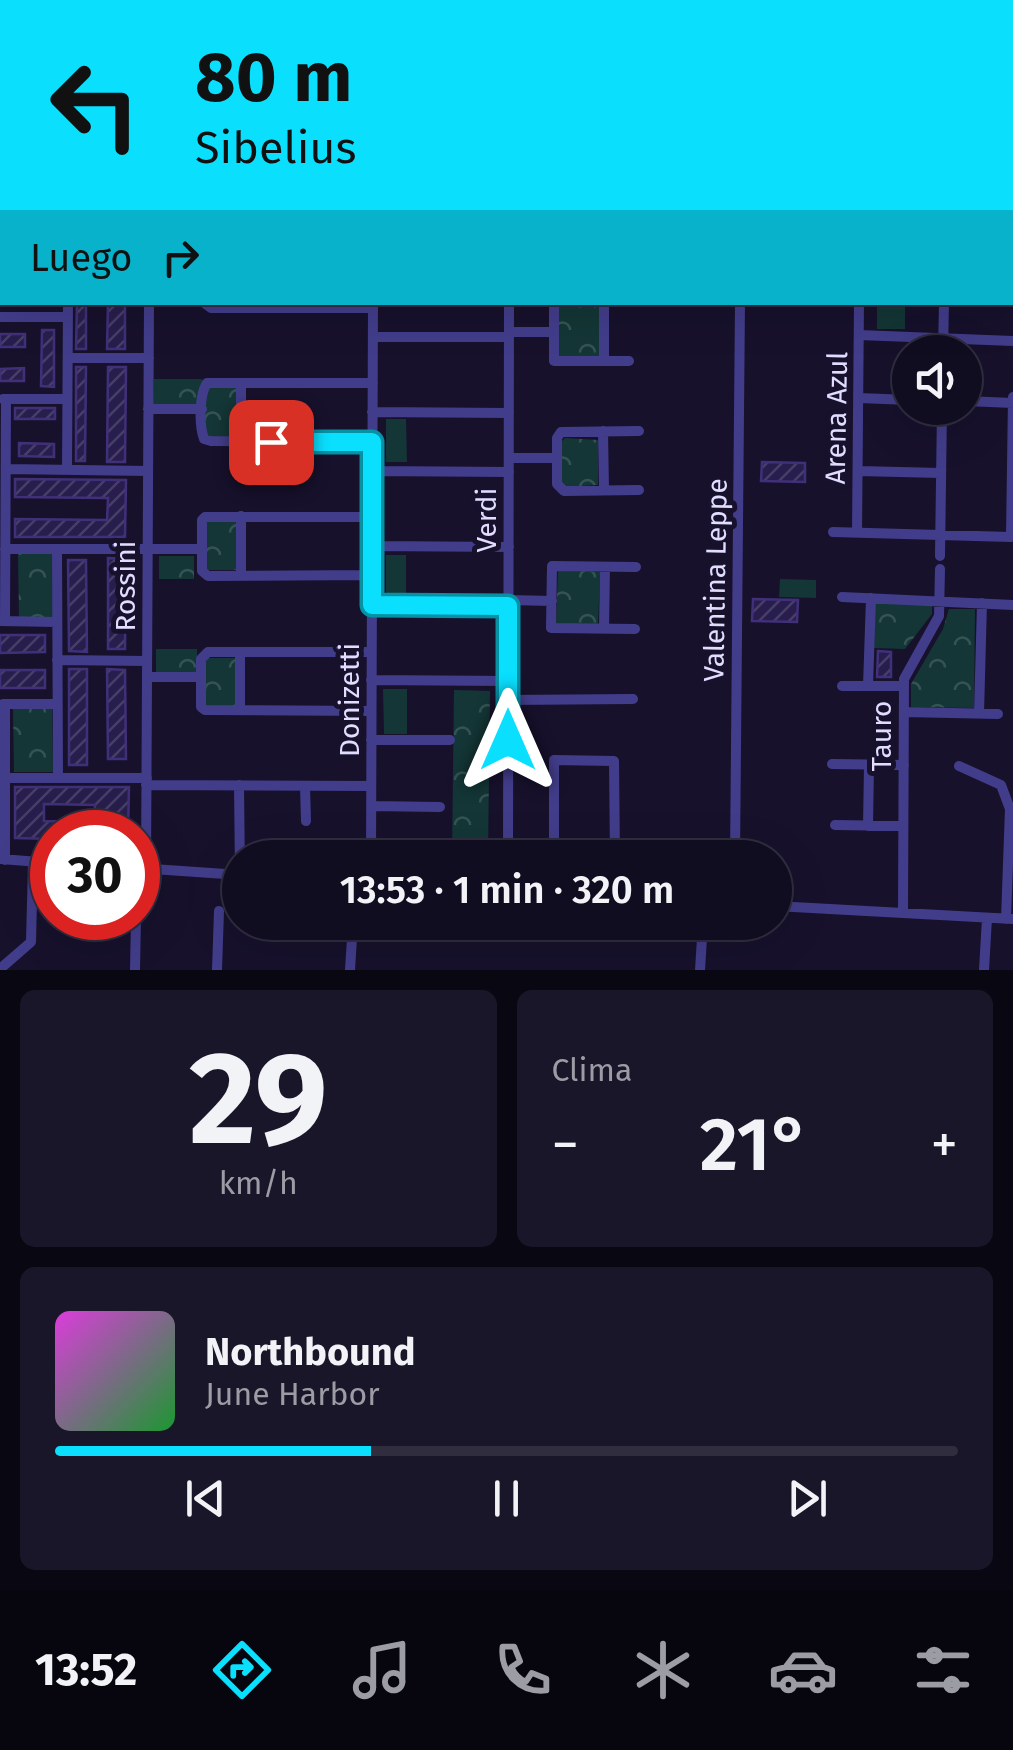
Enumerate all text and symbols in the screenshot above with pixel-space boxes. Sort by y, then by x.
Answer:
text: 80 m [195,36,352,120]
icon: left [30,40,160,170]
text: Sibelius [195,121,357,175]
icon: right [153,230,208,285]
text: Luego [30,235,133,281]
map controls [892,335,982,425]
button: sound [892,335,982,425]
street label: Arena Azul [819,351,854,485]
pin [229,400,314,485]
icon: arrive [244,415,299,470]
street label: Valentina Leppe [697,478,734,682]
street label: Verdi [470,488,503,552]
street label: Rossini [109,541,142,631]
street label: Donizetti [333,643,366,757]
position arrow [456,688,560,792]
street label: Tauro [865,701,898,771]
speed limit sign: 30 [30,810,160,940]
text: 13:53 · 1 min · 320 m [340,867,674,913]
text: 29 [189,1021,328,1177]
text: Clima [552,1051,632,1089]
text: 21° [700,1100,810,1190]
text: − [552,1112,579,1178]
text: + [931,1112,958,1178]
text: km/h [219,1164,298,1202]
text: Northbound [205,1329,416,1375]
text: June Harbor [205,1375,380,1413]
icon: previous [178,1471,233,1526]
icon: pause [479,1471,534,1526]
icon: next [780,1471,835,1526]
icon: directions [207,1635,277,1705]
icon: music [347,1635,417,1705]
icon: phone [488,1635,558,1705]
icon: climate [628,1635,698,1705]
icon: car [768,1635,838,1705]
icon: filters [908,1635,978,1705]
text: 13:52 [35,1643,137,1697]

